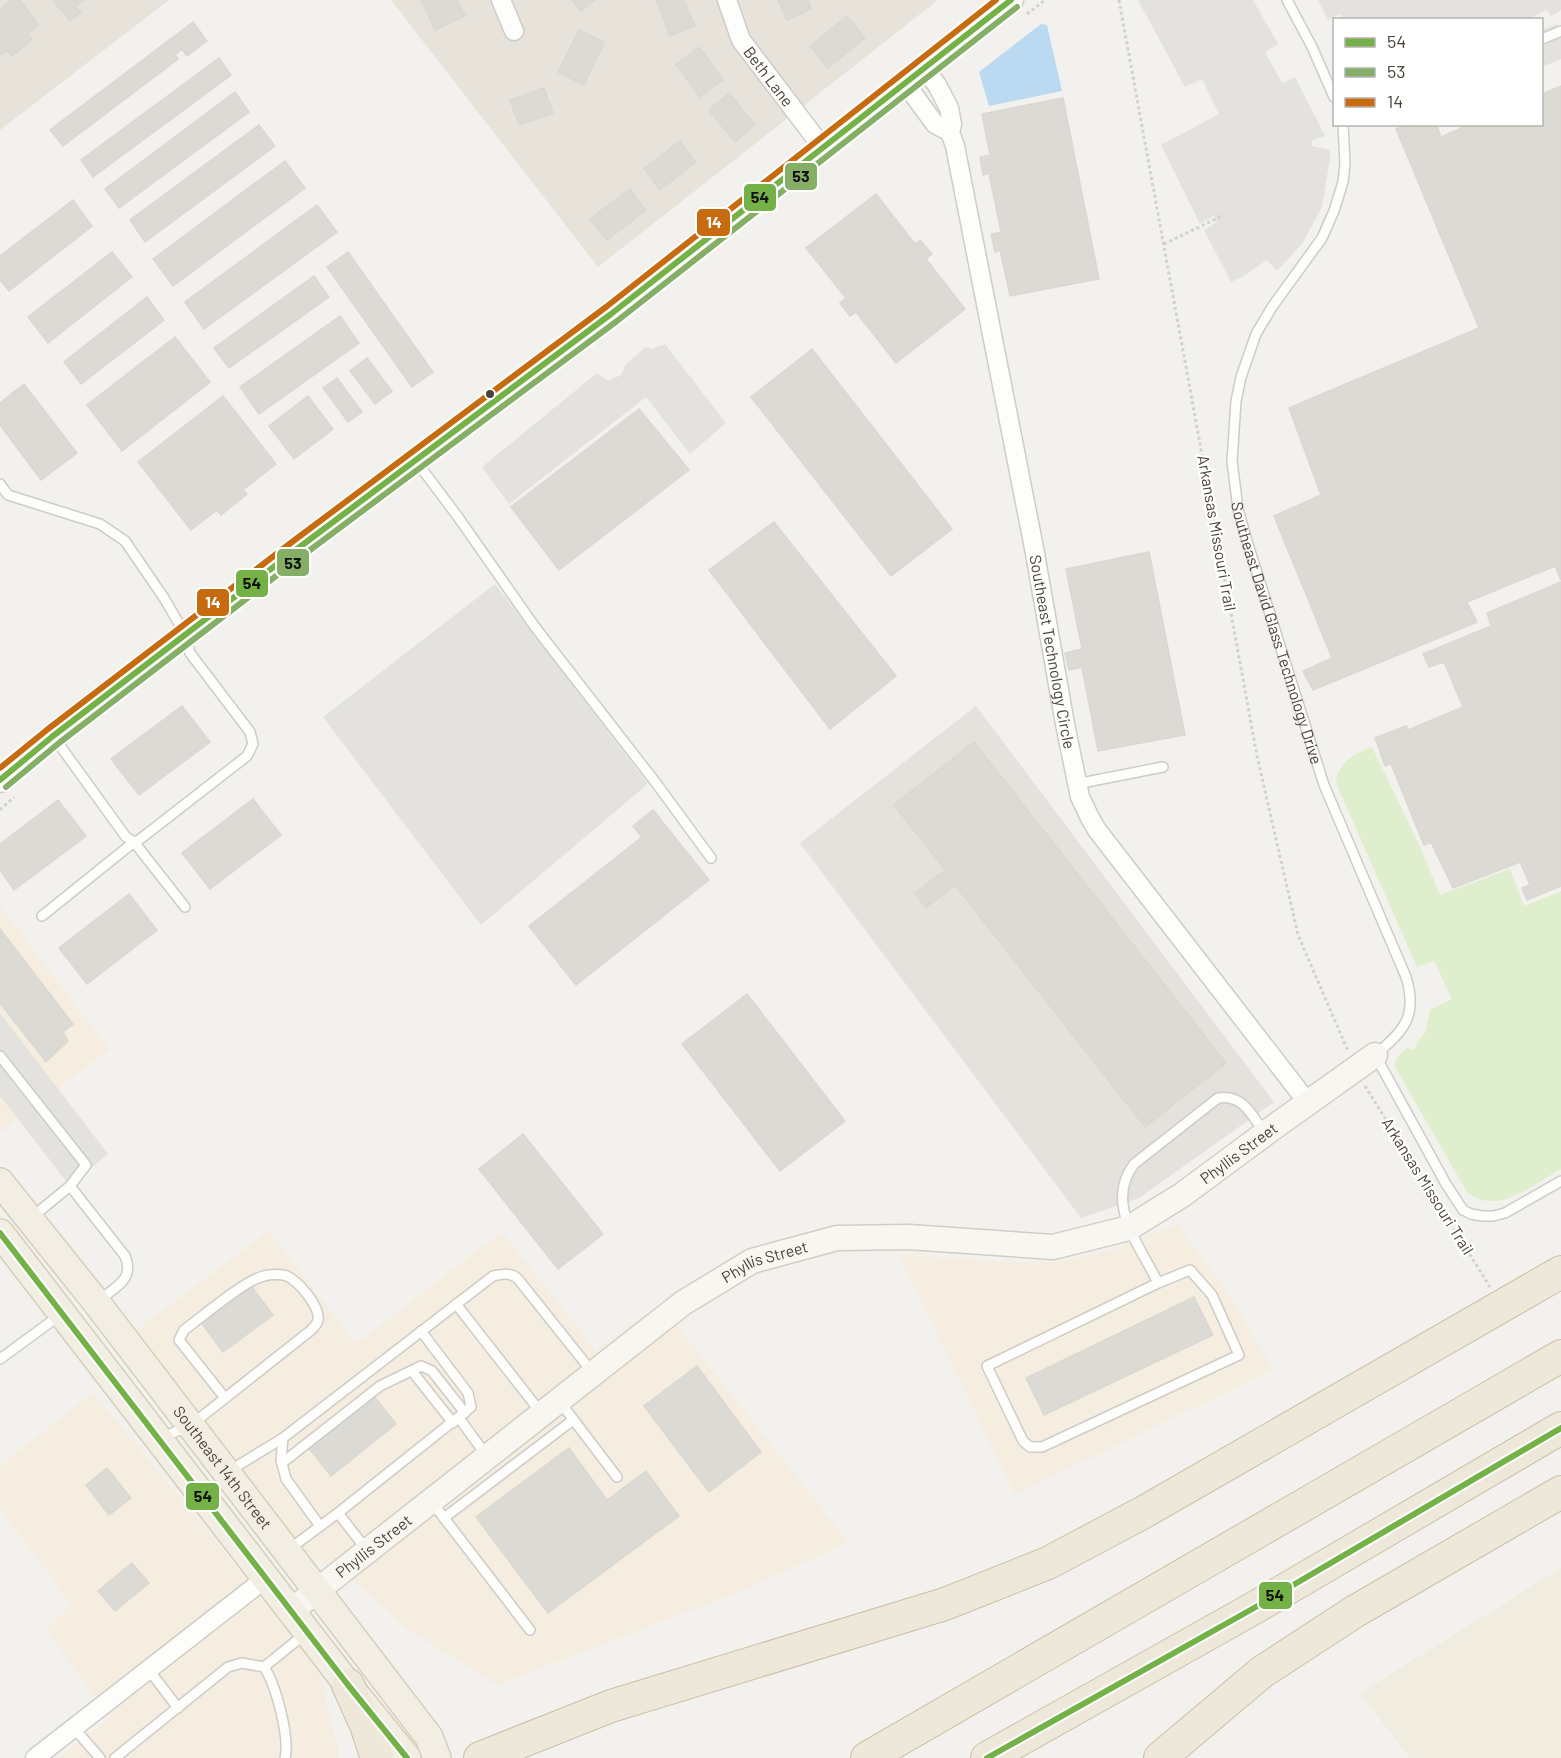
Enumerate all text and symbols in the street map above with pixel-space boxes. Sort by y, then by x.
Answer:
legend [1333,18,1543,126]
text: 54 [1387,30,1406,52]
street label: Beth Lane [740,42,798,110]
text: 53 [1387,60,1406,82]
text: 14 [1387,90,1403,112]
line badge: 53 [784,162,818,191]
text: 53 [792,166,810,185]
line badge: 54 [743,183,777,212]
text: 54 [751,187,769,206]
line badge: 14 [696,208,731,237]
text: 14 [706,212,722,231]
unlabelled marker [484,388,496,400]
street label: Arkansas Missouri Trail [1194,453,1241,612]
street label: Southeast David Glass Technology Drive [1228,501,1327,766]
line badge: 53 [276,548,310,577]
text: 53 [284,553,302,572]
street label: Southeast Technology Circle [1026,553,1080,751]
line badge: 54 [235,569,269,598]
text: 54 [243,573,261,592]
line badge: 14 [196,588,230,617]
text: 14 [205,592,221,611]
street label: Arkansas Missouri Trail [1378,1114,1478,1258]
street label: Phyllis Street [1196,1118,1281,1188]
street label: Phyllis Street [718,1236,810,1286]
street label: Southeast 14th Street [170,1402,276,1533]
line badge: 54 [185,1482,220,1511]
text: 54 [194,1486,212,1505]
street label: Phyllis Street [331,1510,415,1581]
line badge: 54 [1258,1581,1293,1610]
text: 54 [1266,1585,1284,1604]

